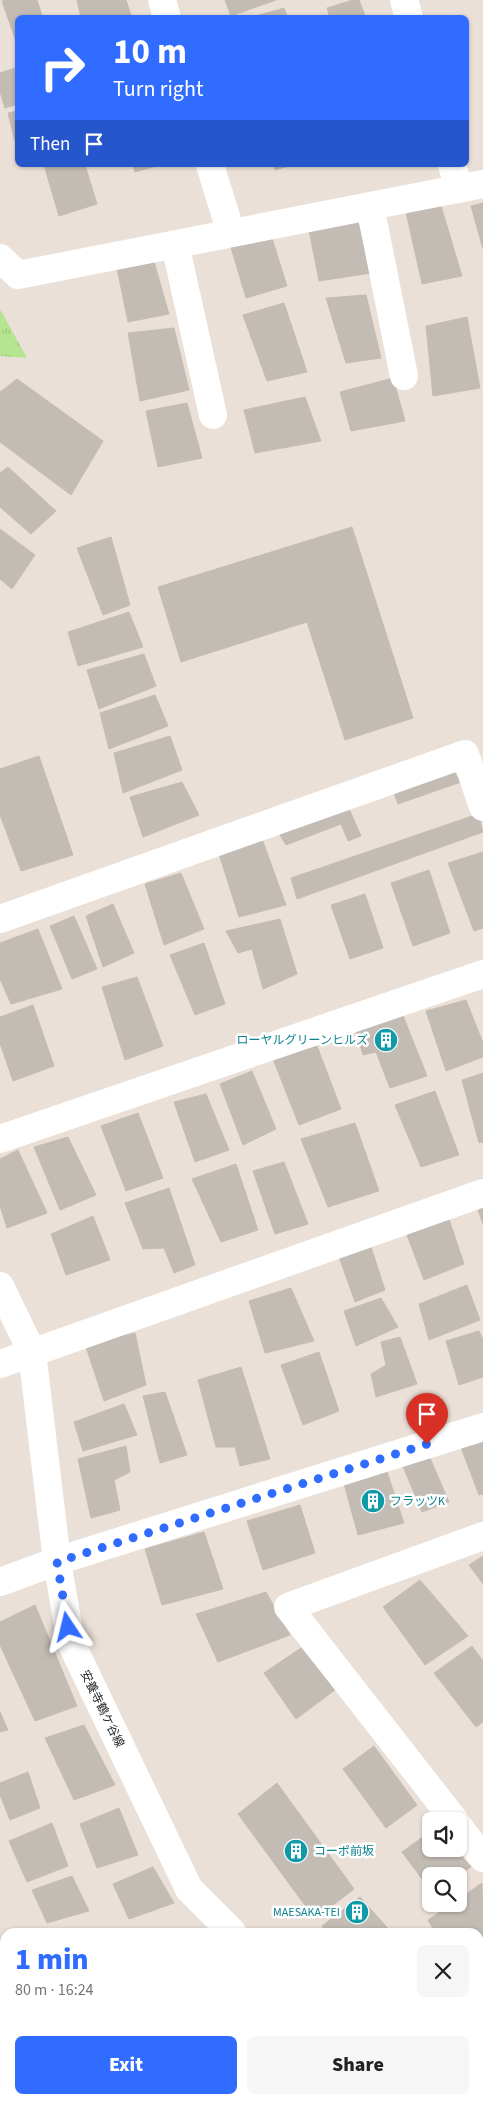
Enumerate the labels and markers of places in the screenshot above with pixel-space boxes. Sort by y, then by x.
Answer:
building icon: ローヤルグリーンヒルズ [373,1027,399,1053]
place label: ローヤルグリーンヒルズ [237,1032,368,1049]
pin [406,1393,448,1444]
building icon: フラッツK [360,1488,386,1514]
place label: フラッツK [390,1493,445,1510]
building icon: コーポ前坂 [283,1838,309,1864]
place label: コーポ前坂 [314,1843,374,1860]
building icon: MAESAKA-TEI [344,1899,370,1925]
place label: MAESAKA-TEI [273,1904,340,1921]

